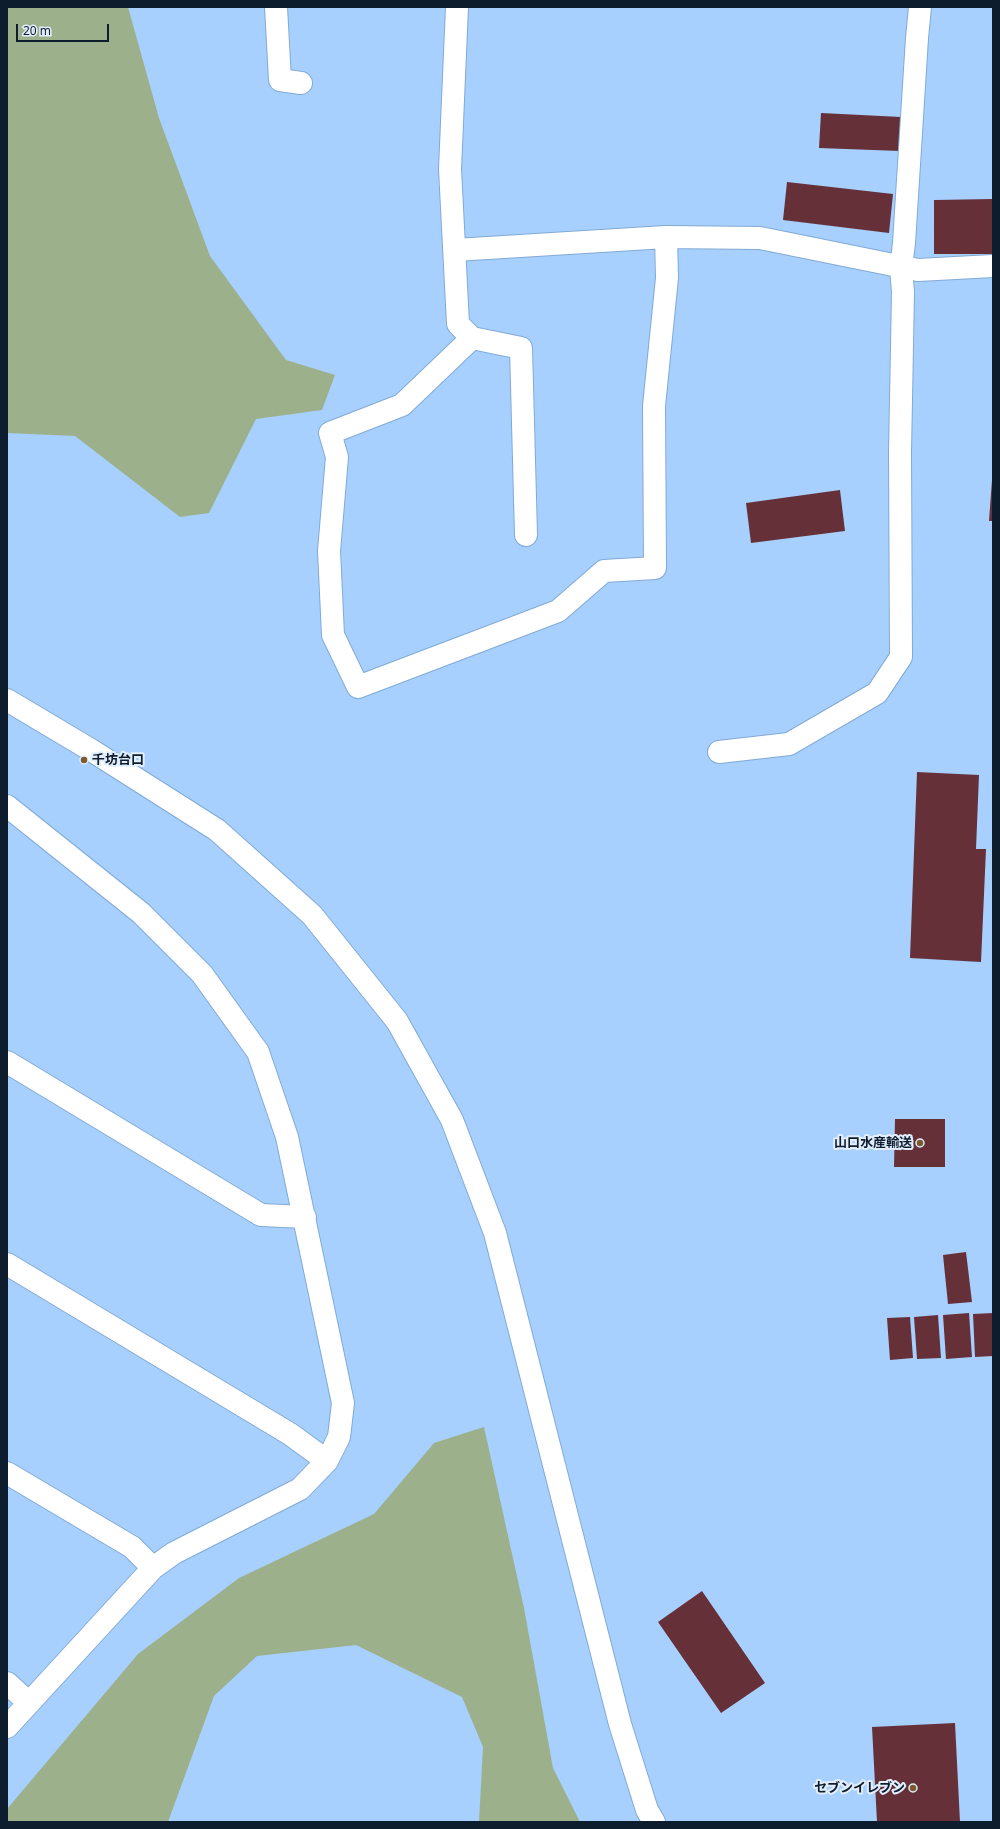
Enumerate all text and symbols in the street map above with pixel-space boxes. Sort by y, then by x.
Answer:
scale bar [18,16,111,42]
text: 20 m [23,22,51,39]
place label: 千坊台口 [92,752,144,768]
marker: 千坊台口 [79,755,89,765]
place label: 山口水産輸送 [834,1135,912,1151]
marker: 山口水産輸送 [915,1138,925,1148]
place label: セブンイレブン [814,1780,905,1796]
marker: セブンイレブン [908,1783,918,1793]

